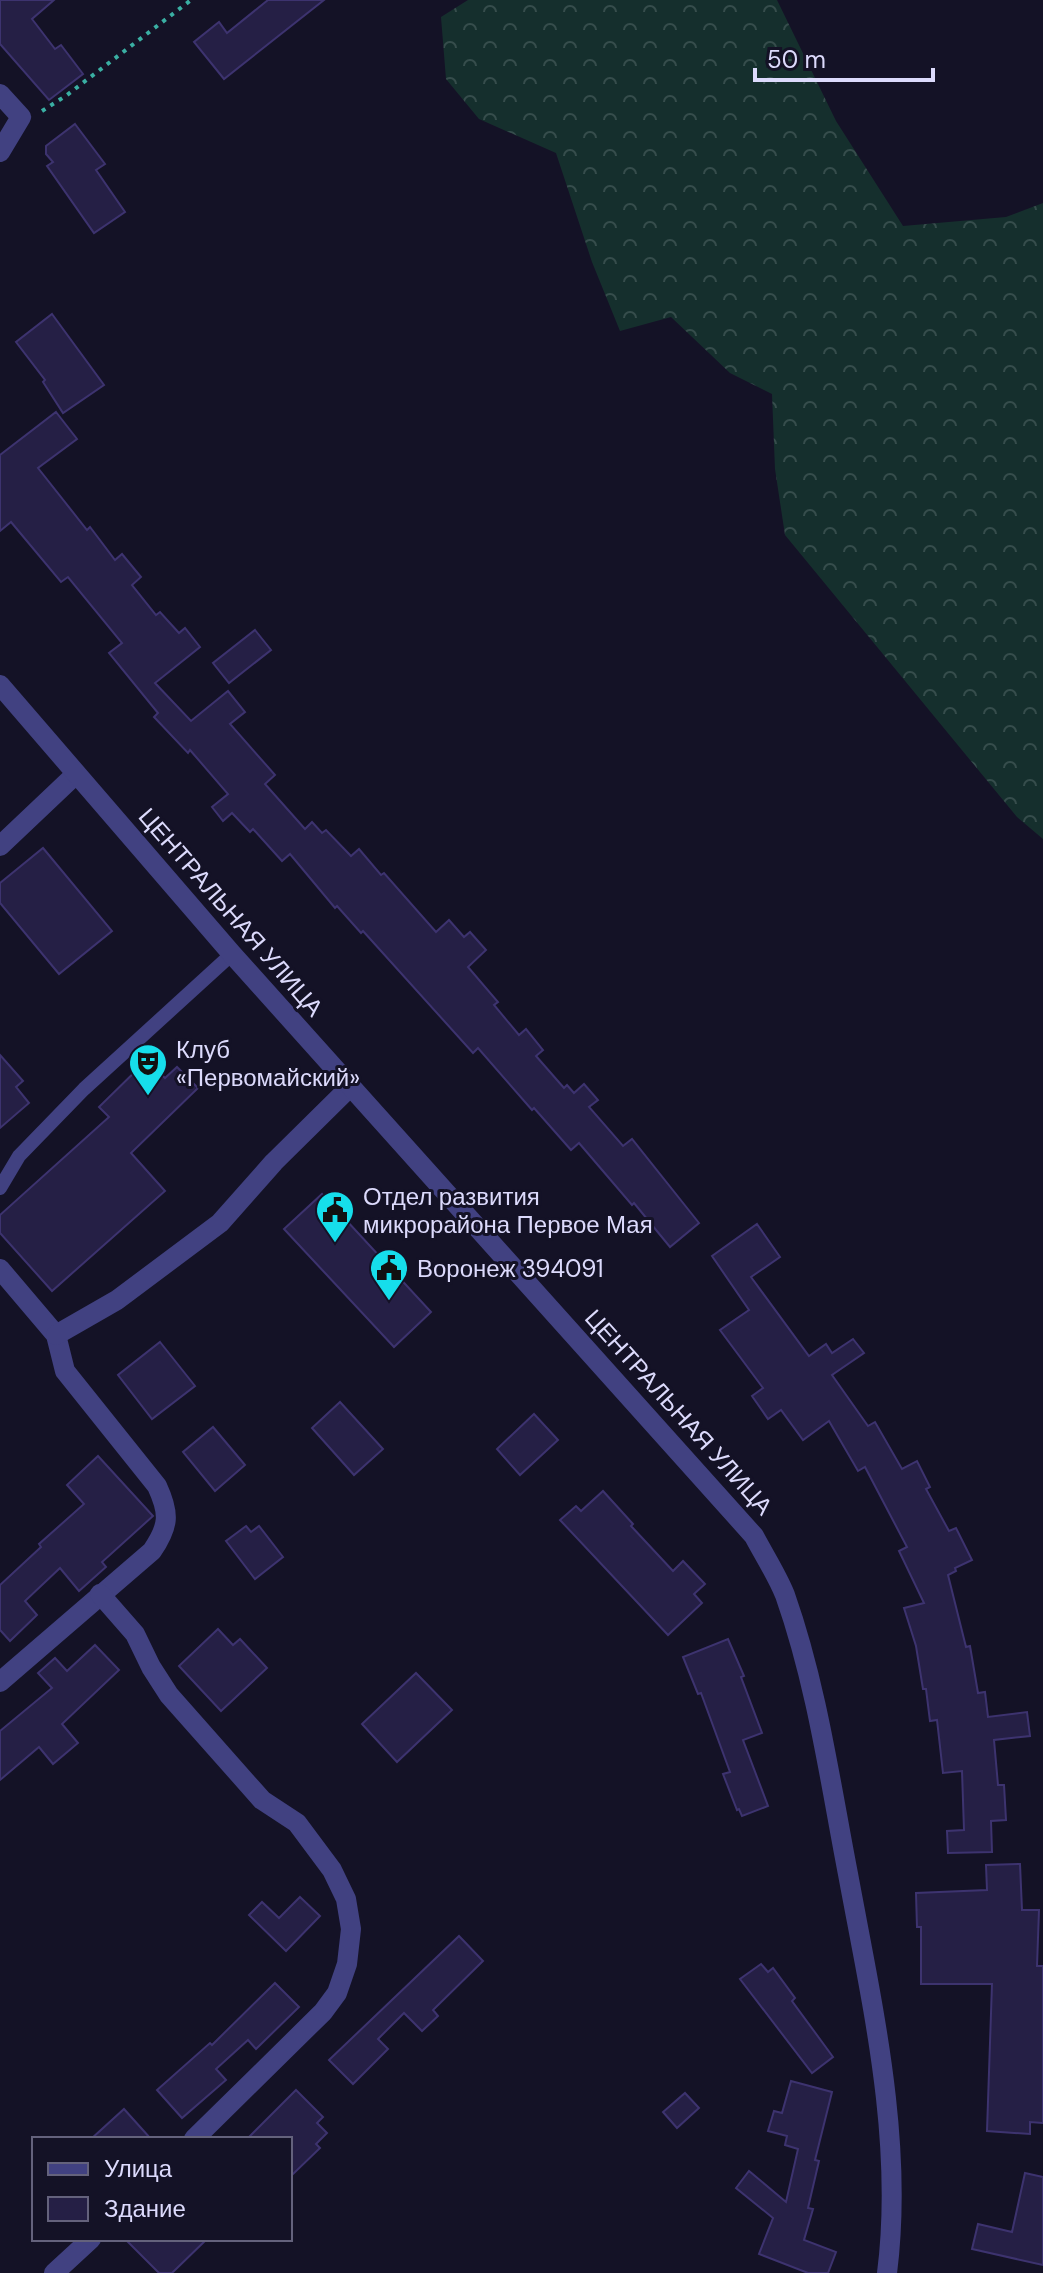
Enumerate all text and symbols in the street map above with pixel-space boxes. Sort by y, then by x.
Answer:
scale bar [755,32,933,82]
text: 50 m [767,44,826,75]
street label: ЦЕНТРАЛЬНАЯ УЛИЦА [132,801,330,1023]
place label: Клуб «Первомайский» [176,1034,360,1093]
theatre icon: Клуб «Первомайский» [127,1042,169,1097]
place label: Отдел развития микрорайона Первое Мая [363,1181,653,1240]
public building icon: Отдел развития микрорайона Первое Мая [314,1189,356,1244]
public building icon: Воронеж 394091 [368,1247,410,1302]
place label: Воронеж 394091 [417,1253,604,1284]
street label: ЦЕНТРАЛЬНАЯ УЛИЦА [578,1303,780,1521]
legend [32,2137,292,2241]
text: Улица [104,2153,173,2184]
text: Здание [104,2193,186,2224]

